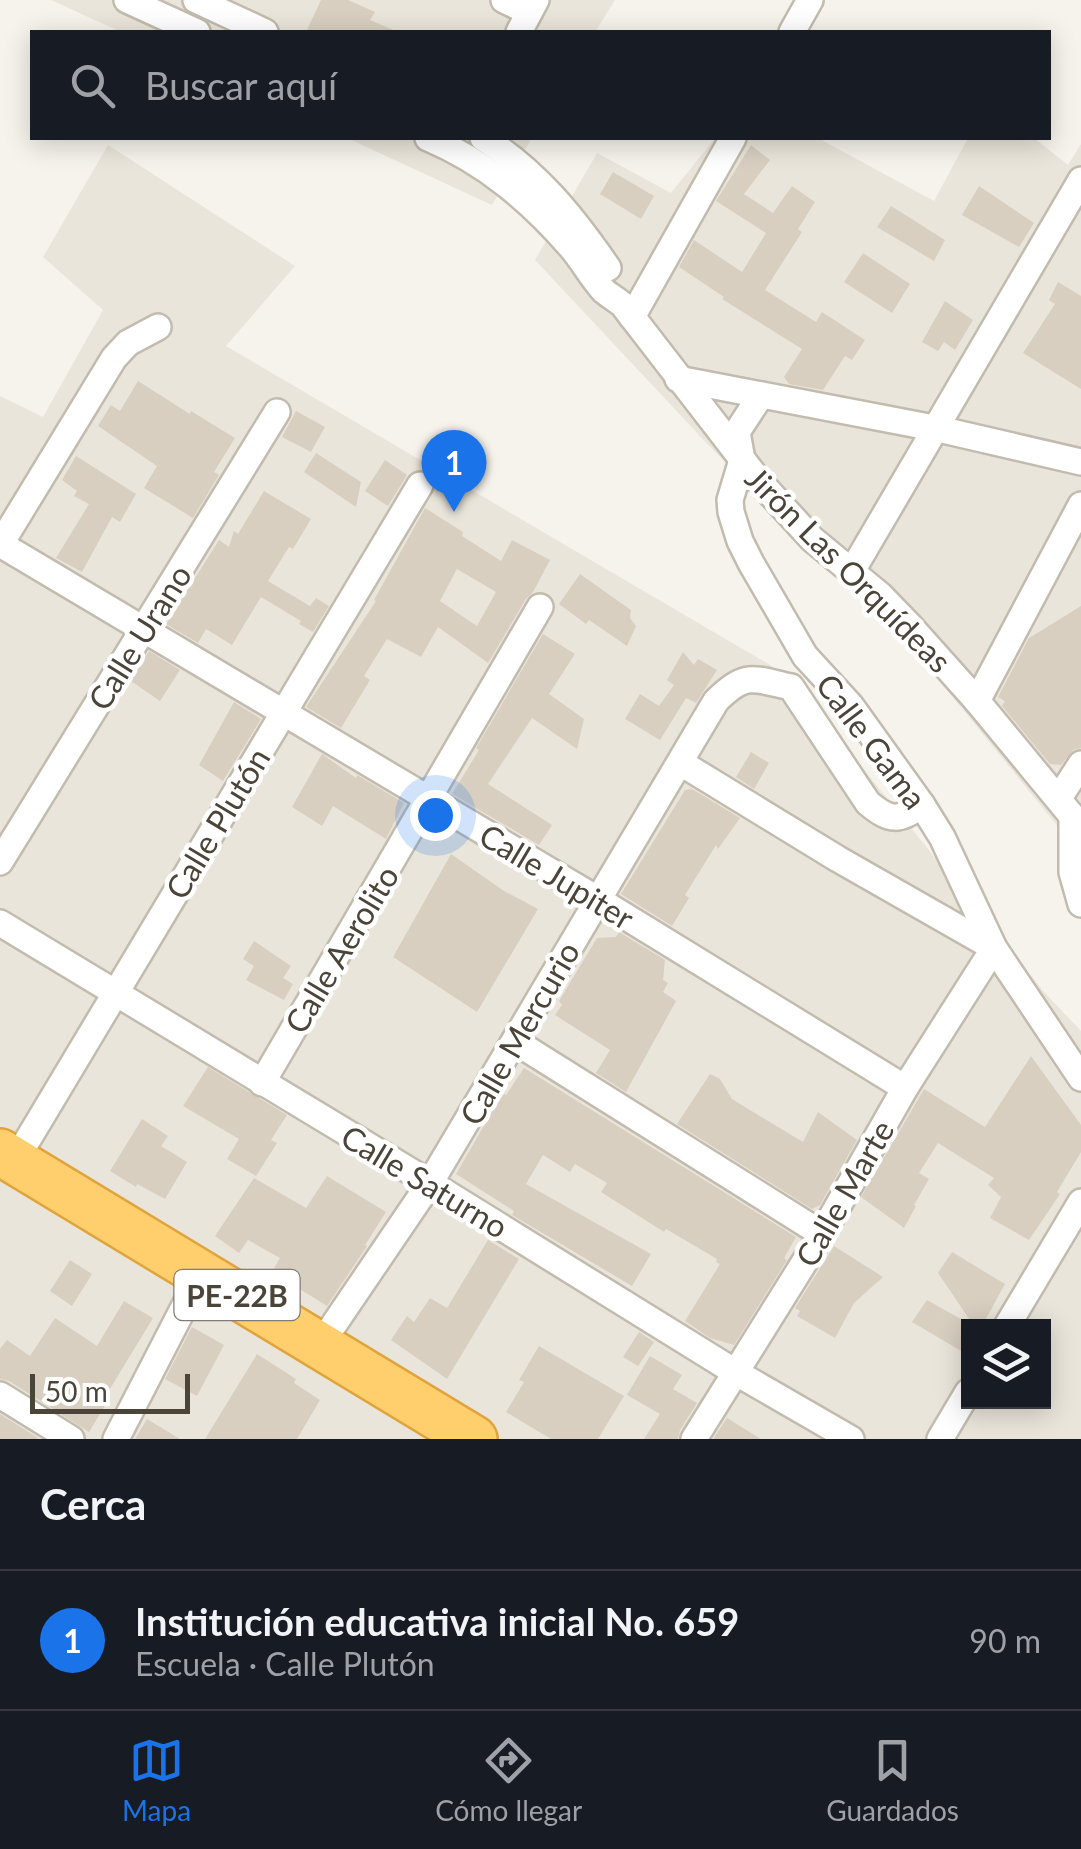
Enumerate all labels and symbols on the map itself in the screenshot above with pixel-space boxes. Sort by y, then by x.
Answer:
pin: 1 [422,430,486,512]
street label: Jirón Las Orquídeas [738,458,960,680]
street label: Calle Urano [79,557,199,717]
street label: Calle Gama [809,666,935,816]
street label: Calle Plutón [157,740,277,906]
your location [410,790,461,841]
street label: Calle Jupiter [473,815,641,937]
street label: Calle Aerolito [276,858,406,1040]
street label: Calle Mercurio [451,934,587,1132]
street label: Calle Marte [786,1113,902,1273]
street label: Calle Saturno [335,1116,515,1246]
road number: PE-22B [174,1270,300,1320]
scale bar [30,1369,190,1414]

